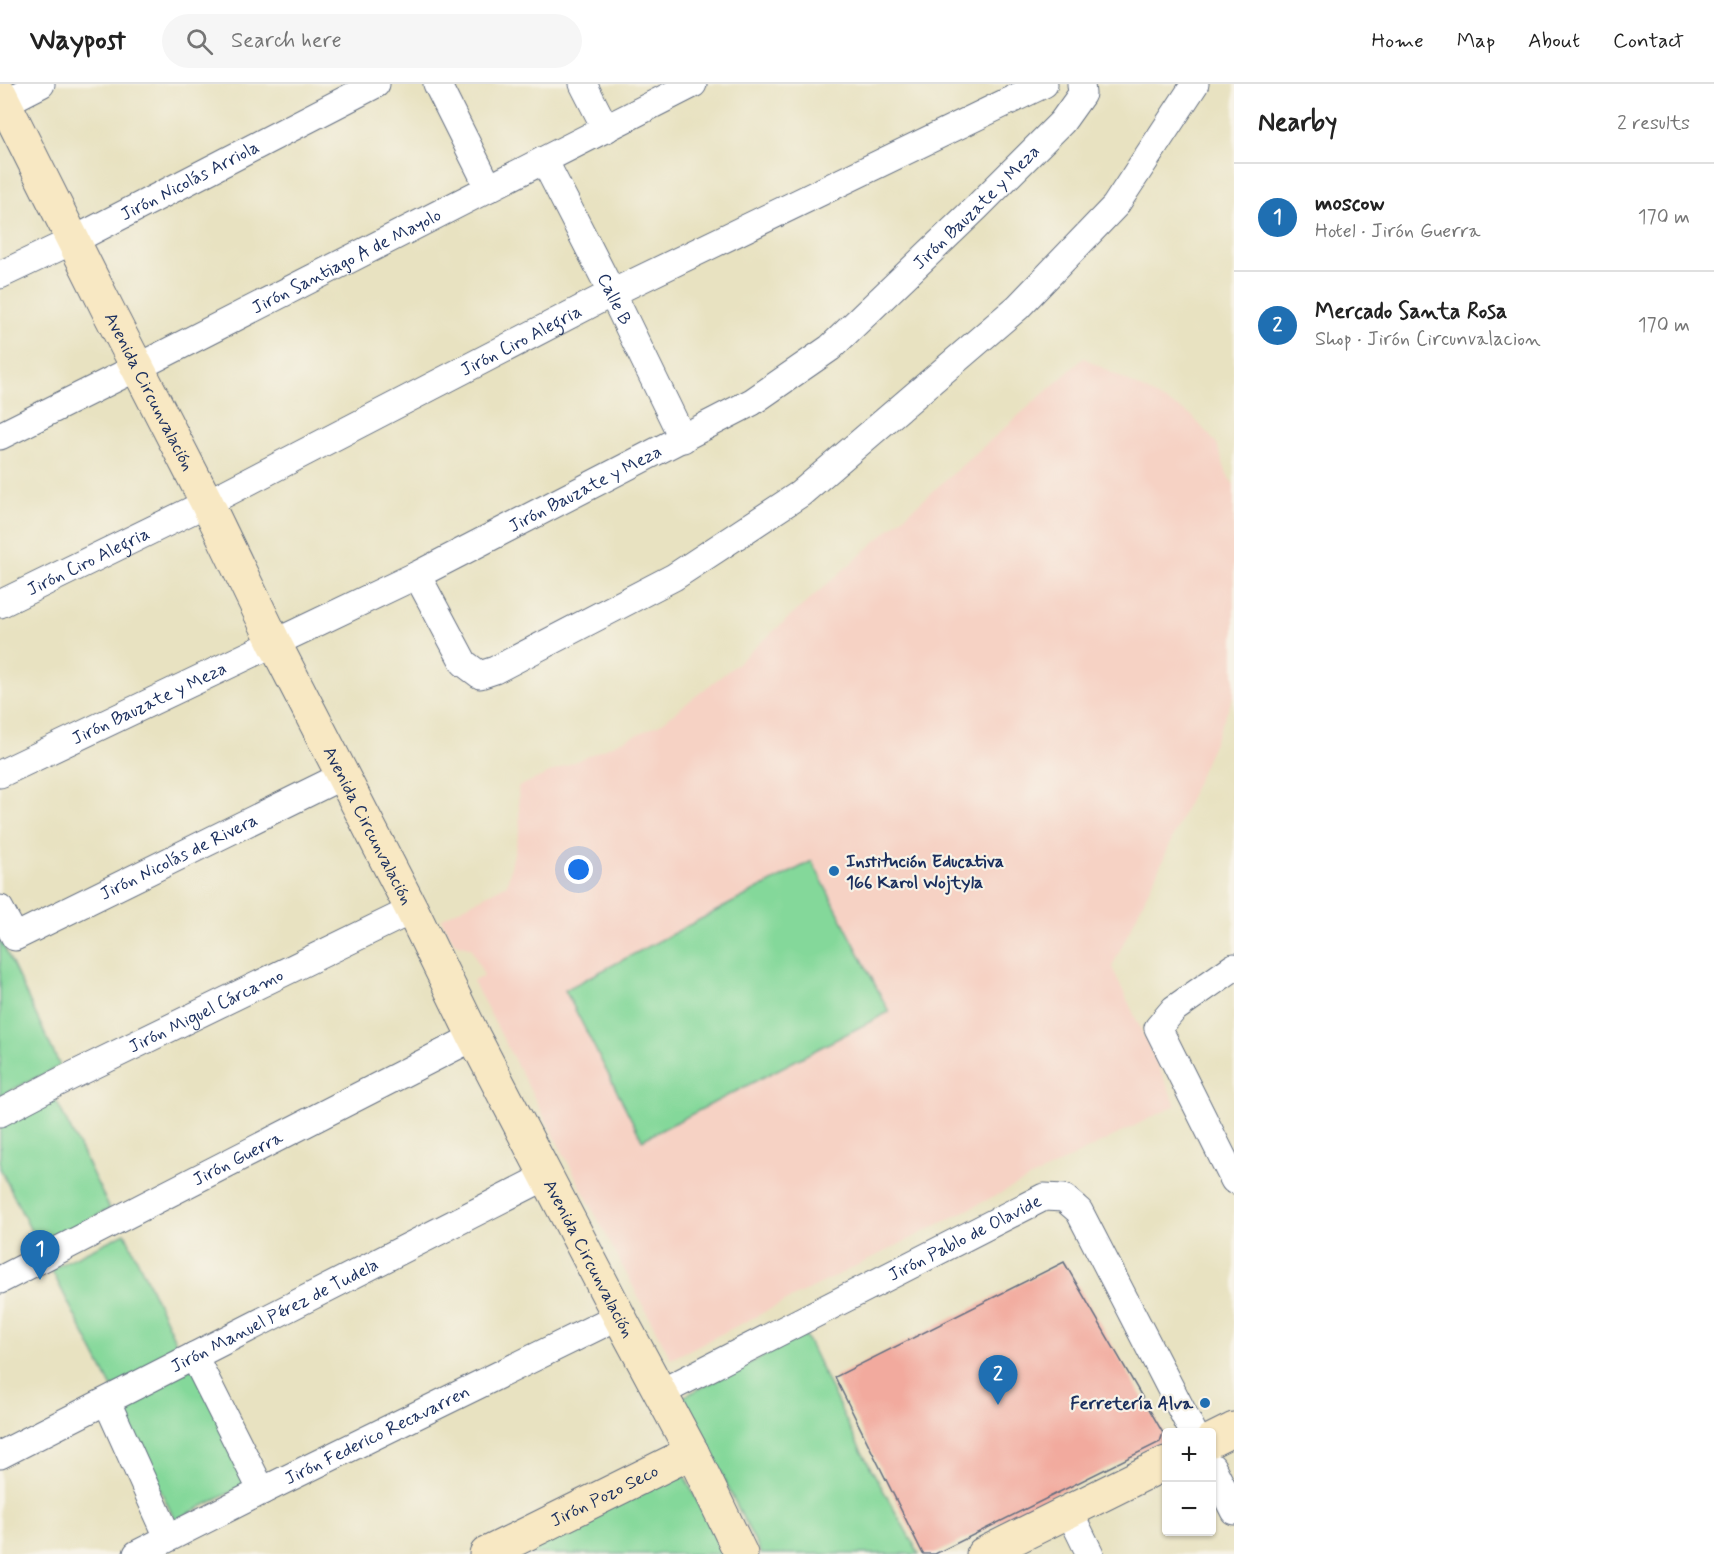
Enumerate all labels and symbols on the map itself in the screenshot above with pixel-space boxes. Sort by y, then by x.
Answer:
street label: Jirón Nicolás Arriola [116,135,264,227]
street label: Jirón Bauzate y Meza [908,140,1046,275]
street label: Jirón Santiago A de Mayolo [248,203,446,320]
street label: Calle B [591,269,637,329]
street label: Jirón Ciro Alegria [457,300,586,383]
street label: Avenida Circunvalación [98,308,200,475]
street label: Jirón Bauzate y Meza [505,440,666,539]
street label: Jirón Ciro Alegria [23,522,154,602]
street label: Jirón Bauzate y Meza [68,657,231,751]
street label: Avenida Circunvalación [317,742,418,909]
street label: Jirón Nicolás de Rivera [96,808,262,906]
place label: Institución Educativa 166 Karol Wojtyla [846,850,1004,895]
your location [564,855,593,884]
marker: Institución Educativa 166 Karol Wojtyla [827,864,841,878]
street label: Jirón Miguel Cárcamo [125,963,288,1059]
street label: Jirón Guerra [189,1126,288,1192]
street label: Avenida Circunvalación [537,1176,639,1342]
street label: Jirón Pablo de Olavide [884,1189,1046,1288]
pin: 1 [20,1230,60,1280]
street label: Jirón Manuel Pérez de Tudela [167,1253,383,1379]
pin: 2 [978,1356,1018,1405]
street label: Jirón Federico Recavarren [281,1380,474,1491]
place label: Ferretería Alva [1070,1392,1194,1416]
marker: Ferretería Alva [1198,1396,1212,1410]
street label: Jirón Pozo Seco [547,1459,663,1533]

